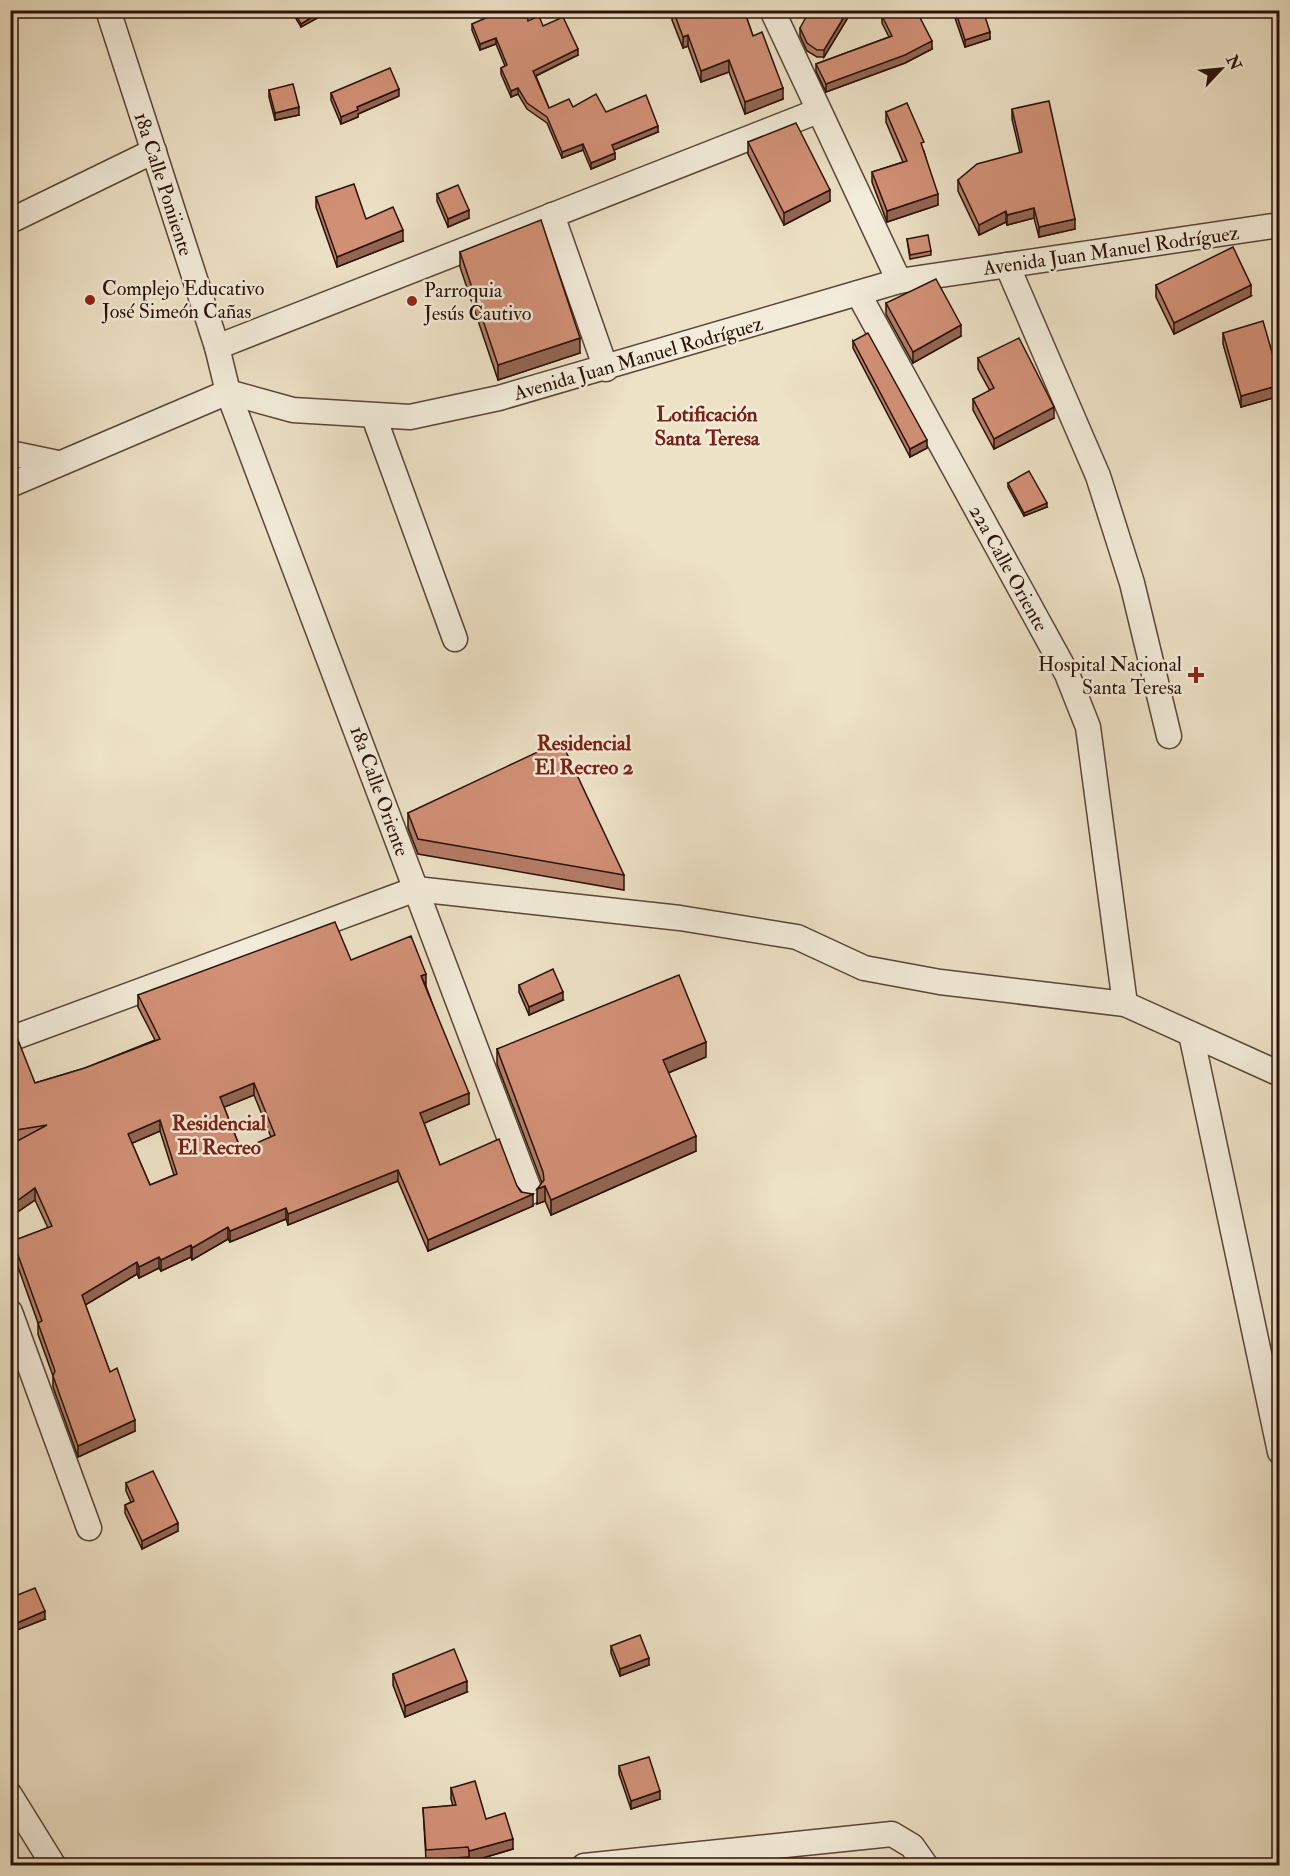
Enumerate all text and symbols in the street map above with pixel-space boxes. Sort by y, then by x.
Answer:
north arrow [1191,39,1251,99]
text: N [1221,51,1246,74]
street label: 18a Calle Poniiente [129,109,199,259]
street label: Avenida Juan Manuel Rodríguez [981,220,1241,281]
place label: Complejo Educativo José Simeón Cañas [101,276,264,324]
place label: Parroquia Jesús Cautivo [423,278,531,326]
marker: Complejo Educativo José Simeón Cañas [83,293,97,307]
marker: Parroquia Jesús Cautivo [405,294,419,308]
street label: Avenida Juan Manuel Rodríguez [510,311,766,406]
district label: Lotificación Santa Teresa [655,401,761,452]
street label: 22a Calle Oriente [964,501,1054,636]
place label: Hospital Nacional Santa Teresa [1038,652,1183,700]
marker: Hospital Nacional Santa Teresa [1187,666,1205,684]
street label: 18a Calle Oriente [344,723,415,860]
district label: Residencial El Recreo 2 [535,730,634,781]
district label: Residencial El Recreo [172,1110,267,1161]

